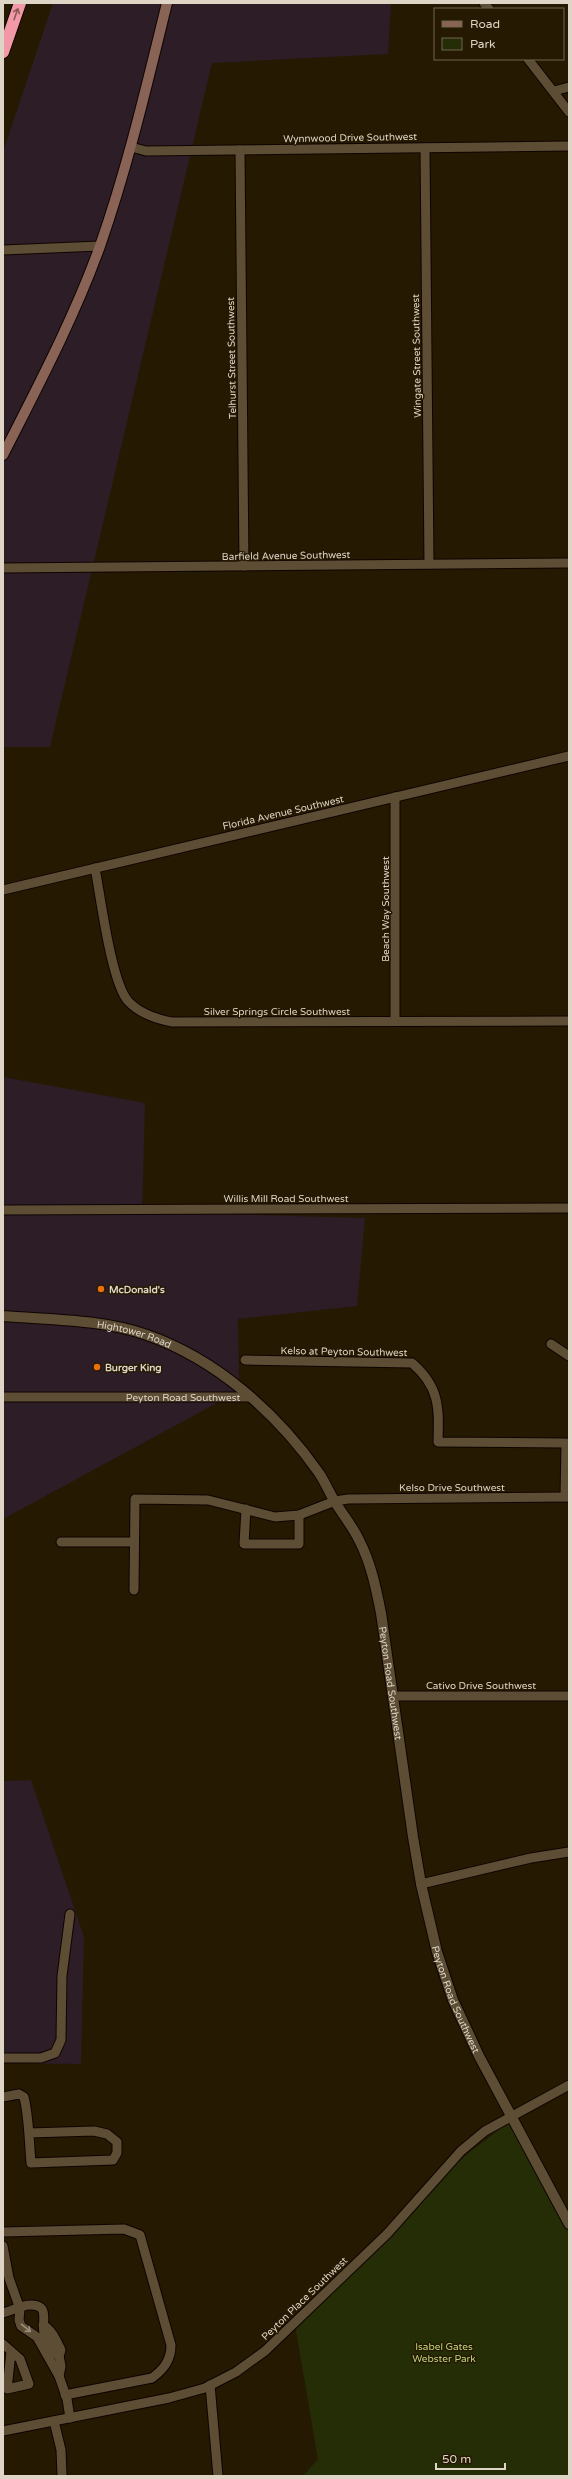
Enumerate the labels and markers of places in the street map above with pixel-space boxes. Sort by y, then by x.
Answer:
marker: McDonald's [96,1284,106,1294]
place label: McDonald's [109,1284,165,1296]
marker: Burger King [92,1362,102,1372]
place label: Burger King [105,1362,162,1374]

